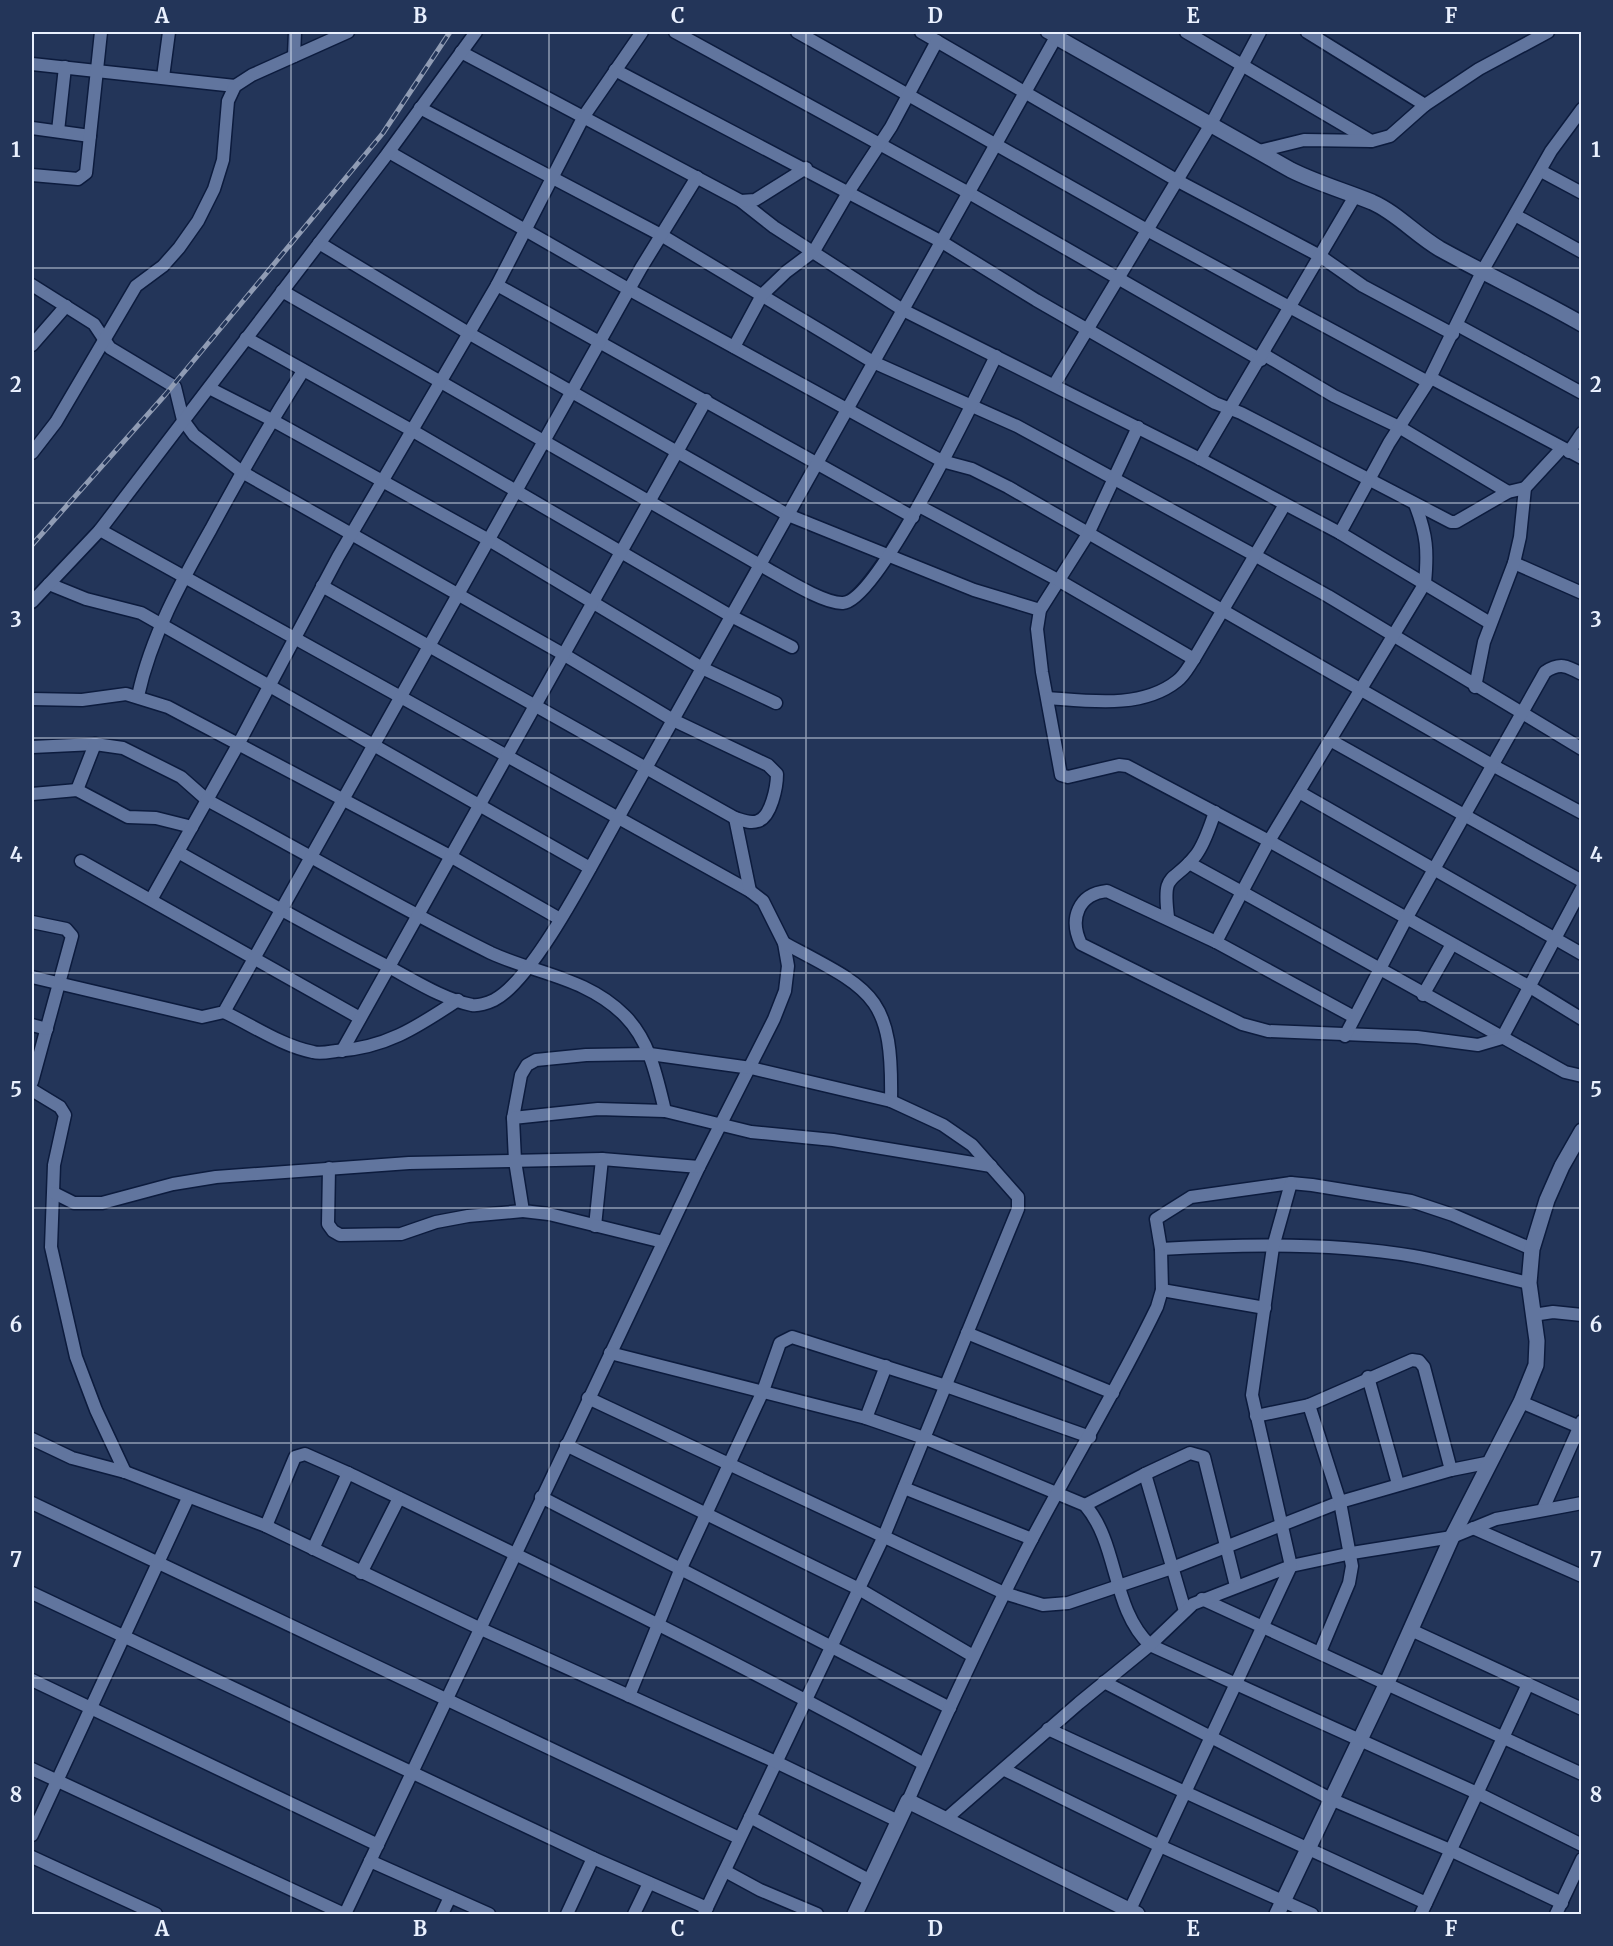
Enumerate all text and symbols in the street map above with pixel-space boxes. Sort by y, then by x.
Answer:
text: A [154,3,170,28]
text: B [413,3,427,28]
text: C [671,3,685,28]
text: D [927,3,943,28]
text: E [1186,3,1200,28]
text: F [1445,3,1458,28]
text: 1 [11,137,21,162]
text: 1 [1591,137,1601,162]
text: 2 [10,372,22,397]
text: 2 [1590,372,1602,397]
text: 3 [10,607,22,632]
text: 3 [1590,607,1602,632]
text: 4 [10,842,23,867]
text: 4 [1590,842,1603,867]
text: 5 [10,1077,22,1102]
text: 5 [1590,1077,1602,1102]
text: 6 [10,1312,22,1337]
text: 6 [1590,1312,1602,1337]
text: 7 [10,1547,22,1572]
text: 7 [1590,1547,1602,1572]
text: 8 [10,1782,22,1807]
text: 8 [1590,1782,1602,1807]
text: A [154,1916,170,1941]
text: B [413,1916,427,1941]
text: C [671,1916,685,1941]
text: D [927,1916,943,1941]
text: E [1186,1916,1200,1941]
text: F [1445,1916,1458,1941]

